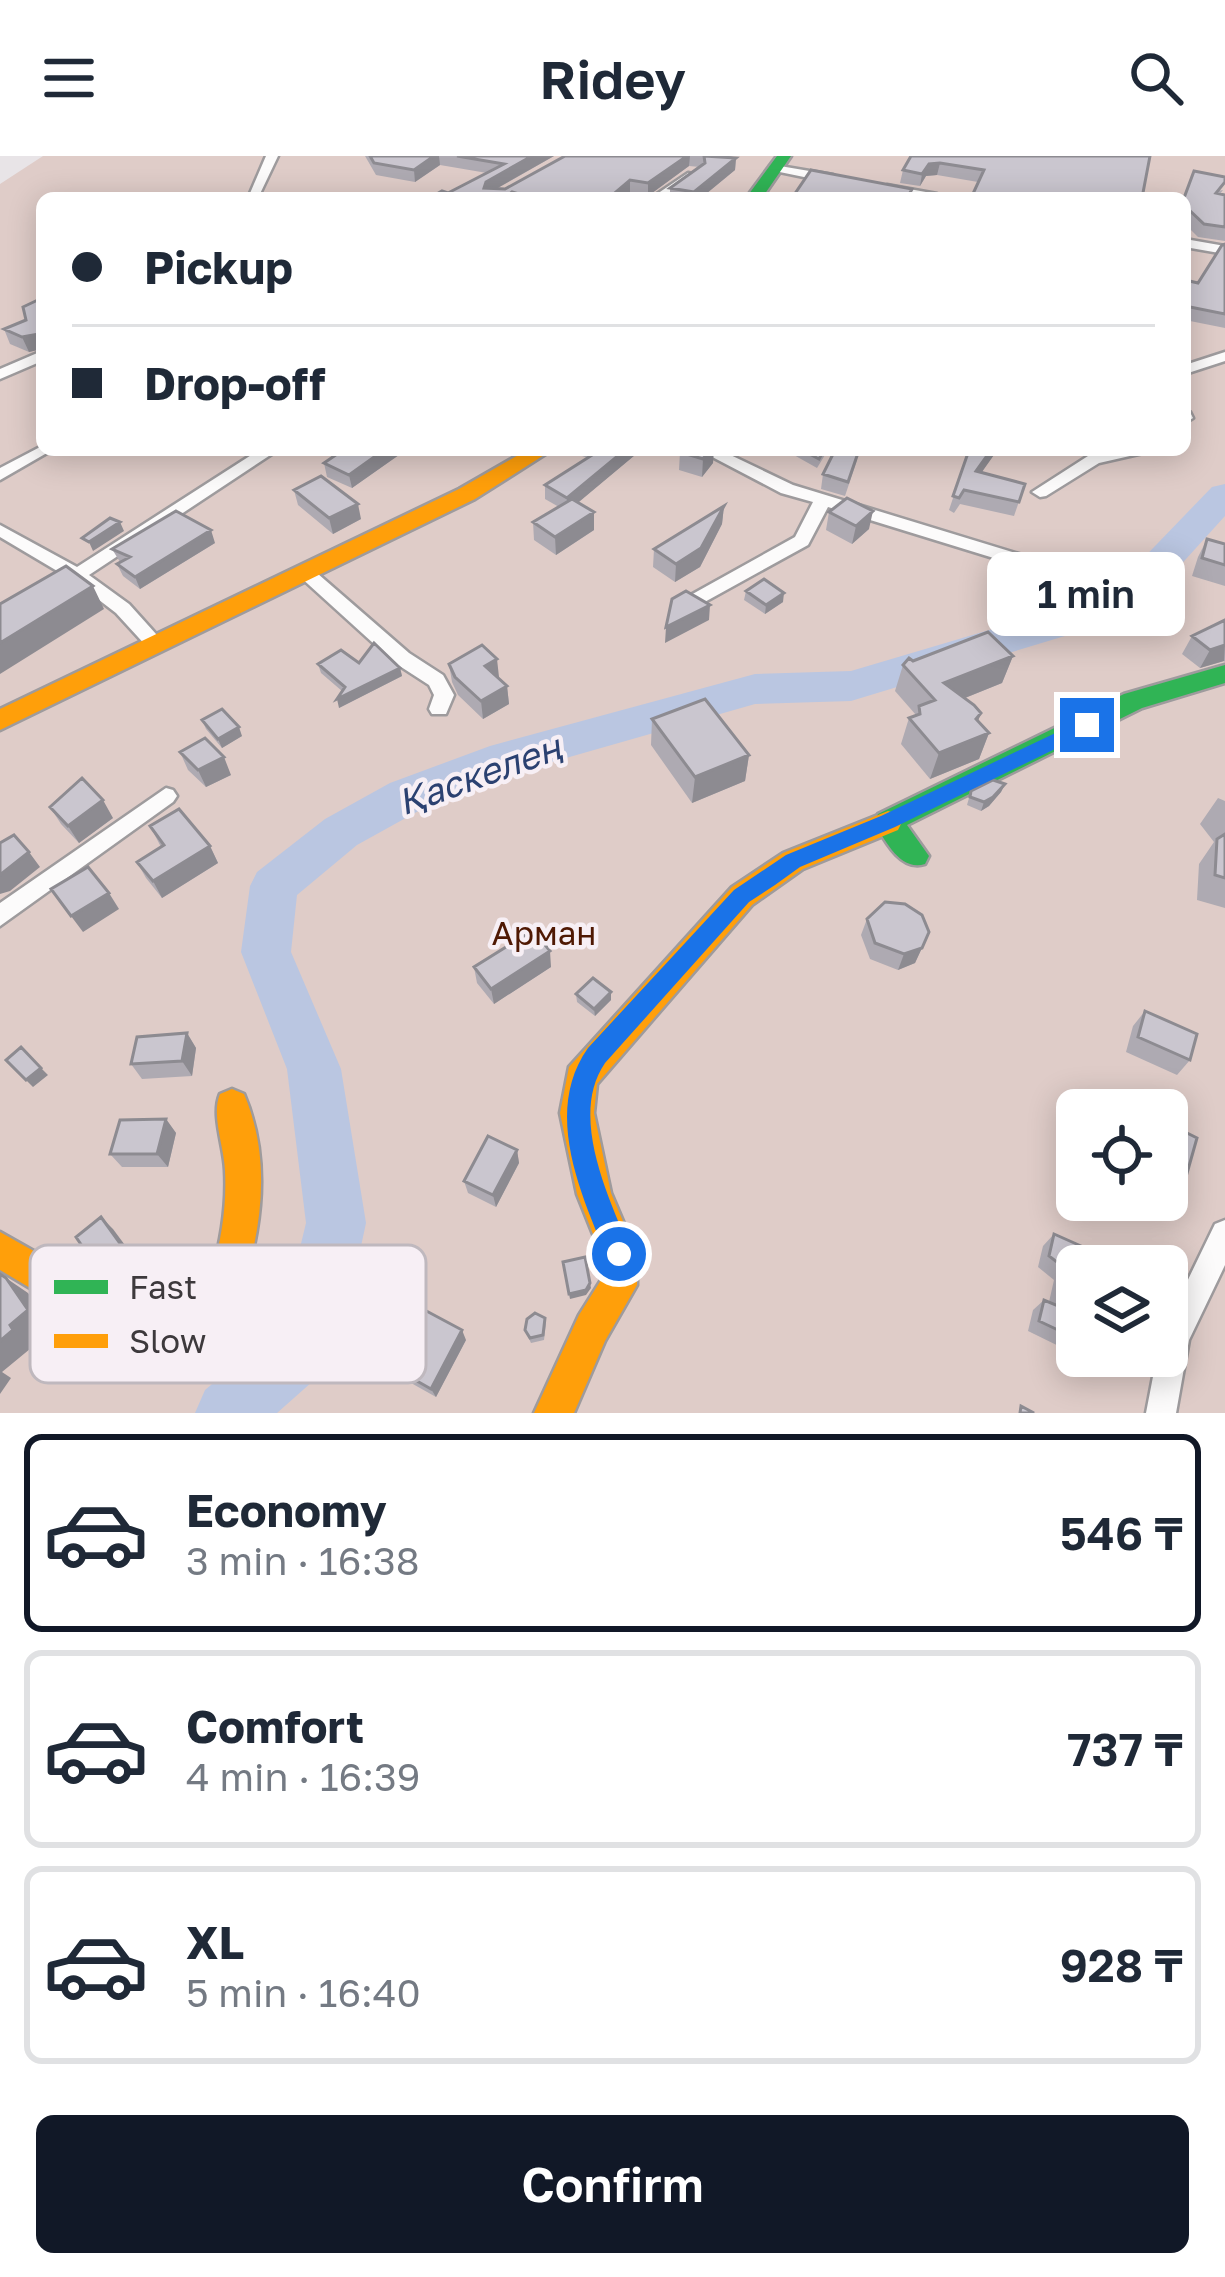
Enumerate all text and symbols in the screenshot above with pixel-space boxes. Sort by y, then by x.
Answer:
icon: menu [36,45,102,111]
icon: search [1123,45,1189,111]
text: Ridey [539,46,686,111]
text: Pickup [144,240,293,294]
text: Drop-off [144,356,325,410]
callout: 1 min [988,551,1186,635]
text: 1 min [1037,570,1135,617]
route end [1060,698,1114,752]
water label: Қаскелең [392,724,568,823]
park label: Арман [492,913,596,952]
map controls [1056,1089,1188,1377]
button: locate [1056,1089,1188,1221]
route start [592,1227,646,1281]
legend [30,1245,426,1383]
button: layers [1056,1245,1188,1377]
text: Fast [129,1267,197,1306]
text: Slow [129,1321,207,1360]
icon: car [42,1479,150,1587]
text: Economy [186,1483,387,1537]
text: 546 ₸ [1060,1506,1183,1560]
text: 3 min · 16:38 [186,1537,420,1584]
icon: car [42,1695,150,1803]
text: Comfort [186,1699,364,1753]
text: 737 ₸ [1067,1722,1183,1776]
text: 4 min · 16:39 [186,1753,420,1800]
icon: car [42,1911,150,2019]
text: XL [186,1915,244,1969]
text: 928 ₸ [1060,1938,1183,1992]
text: 5 min · 16:40 [186,1969,421,2016]
button: Confirm [36,2115,1189,2253]

